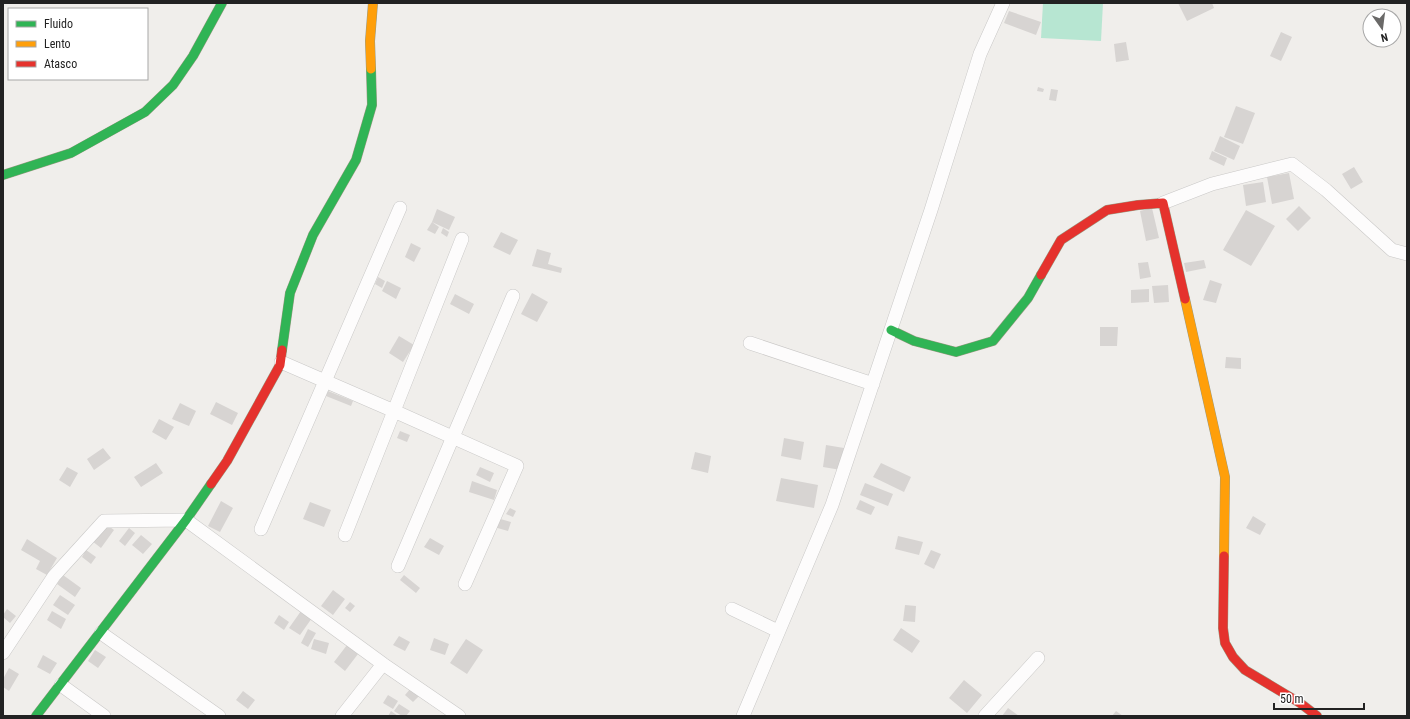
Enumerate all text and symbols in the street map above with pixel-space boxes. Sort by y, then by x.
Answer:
legend [8,8,148,80]
north arrow [1362,8,1402,48]
text: Fluido [44,17,73,31]
text: N [1379,30,1389,44]
text: Lento [44,37,71,51]
text: Atasco [44,57,77,71]
scale bar [1274,685,1364,711]
text: 50 m [1280,692,1304,706]

